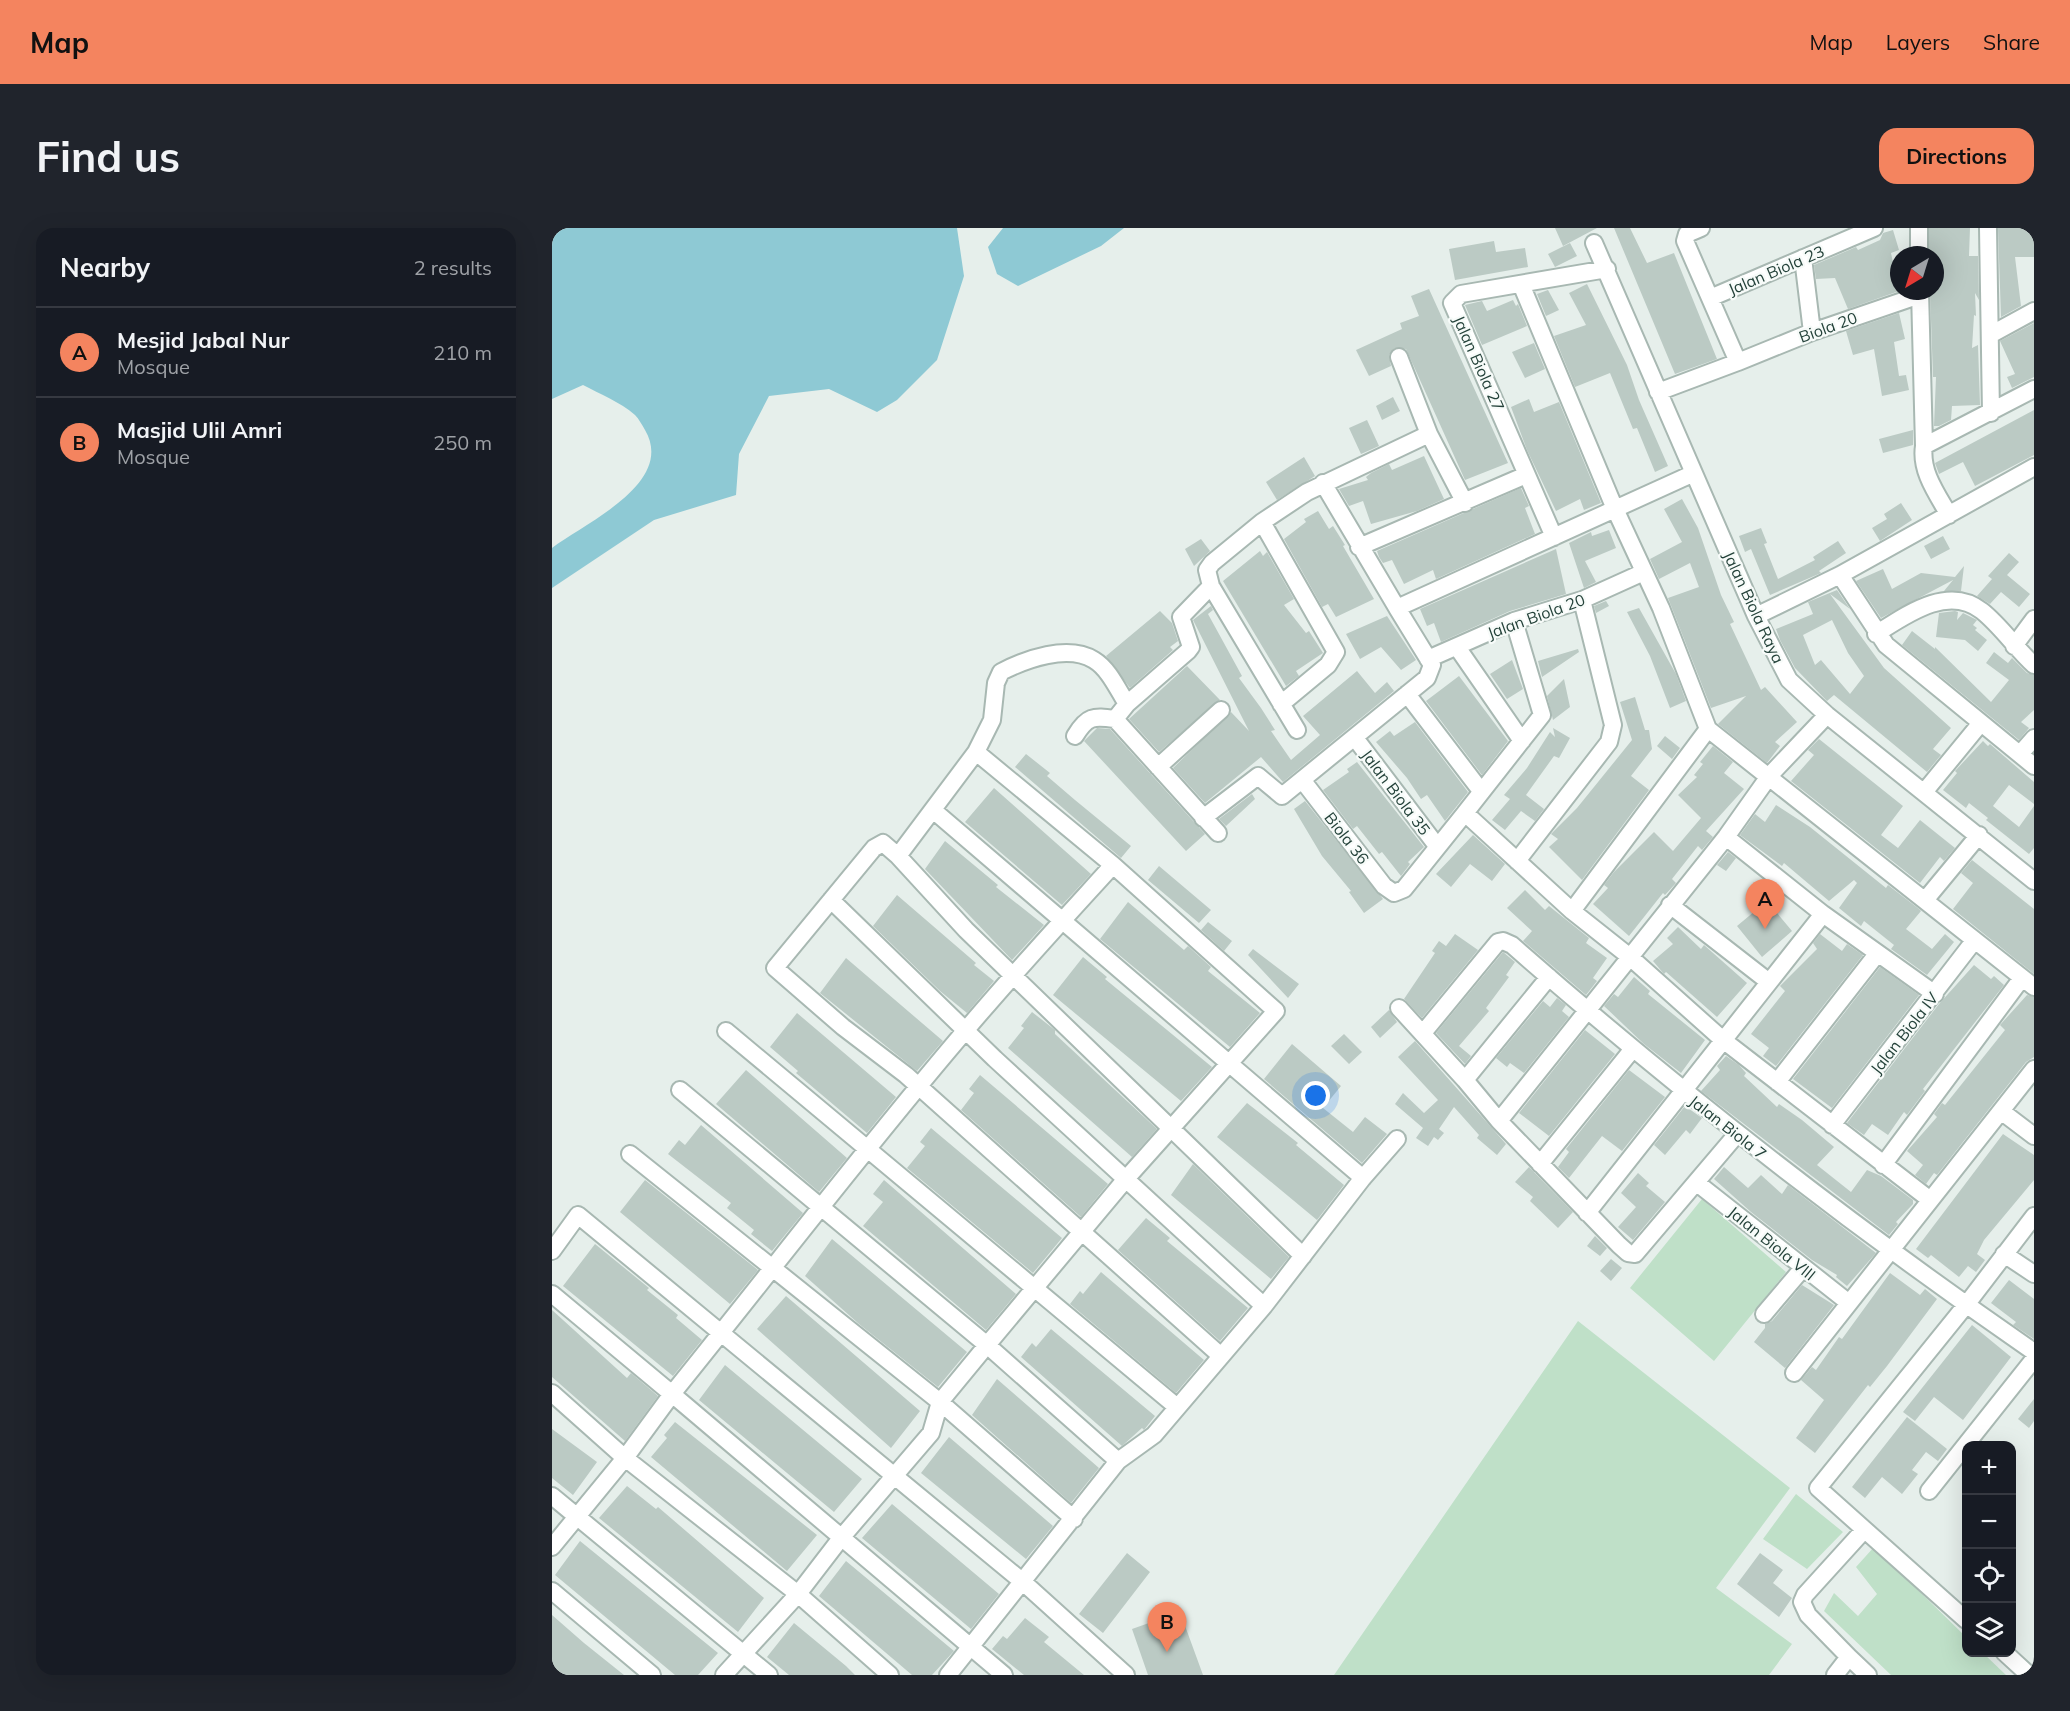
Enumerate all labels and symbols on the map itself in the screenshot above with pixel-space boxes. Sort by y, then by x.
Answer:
street label: Jalan Biola 23 [1725,241,1827,299]
north arrow [1890,246,1944,300]
street label: Biola 20 [1796,307,1860,347]
street label: Jalan Biola 27 [1449,312,1509,414]
street label: Jalan Biola Raya [1719,548,1789,666]
street label: Jalan Biola 20 [1484,589,1588,643]
street label: Jalan Biola 35 [1357,745,1435,839]
street label: Biola 36 [1320,808,1374,868]
pin: A [1746,880,1784,929]
street label: Jalan Biola IV [1866,987,1943,1078]
your location [1301,1081,1330,1110]
street label: Jalan Biola 7 [1685,1091,1771,1163]
street label: Jalan Biola VIII [1724,1202,1820,1284]
pin: B [1148,1602,1186,1652]

